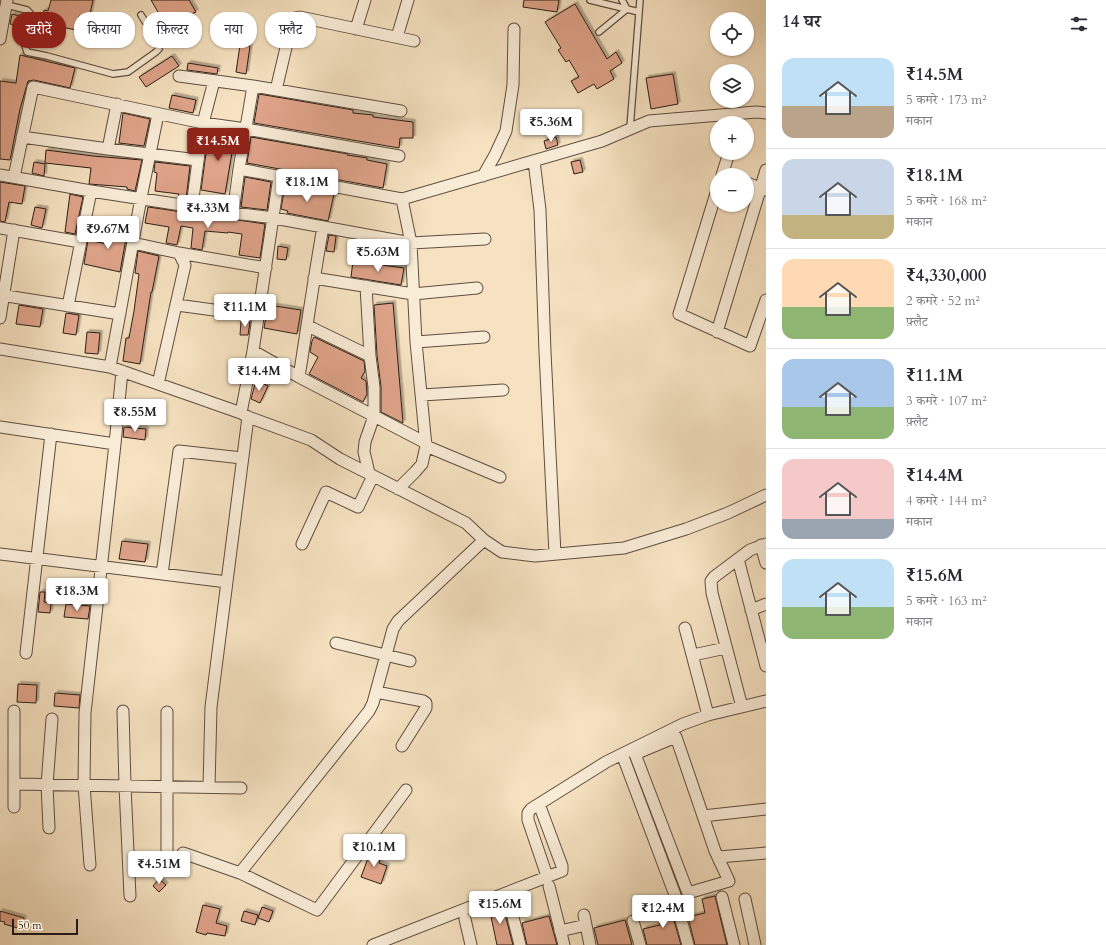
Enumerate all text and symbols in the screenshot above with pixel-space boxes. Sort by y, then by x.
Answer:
text: 14 घर [782,10,821,33]
chip: खरीदें [12,12,66,48]
chip: किराया [74,12,135,48]
chip: फ़िल्टर [143,12,202,48]
chip: नया [210,12,257,48]
chip: फ़्लैट [265,12,316,48]
map controls [710,12,754,212]
button: locate [710,12,754,56]
icon: filters [1068,13,1090,35]
text: ₹14.5M [906,63,963,86]
button: layers [710,64,754,108]
icon: home [814,74,862,122]
text: 5 कमरे · 173 m² [906,91,987,109]
pin: ₹5.36M [518,109,584,143]
text: मकान [906,112,932,130]
text: ₹5.36M [529,113,573,131]
button: + [710,116,754,160]
pin: ₹14.5M [185,128,251,162]
text: ₹14.5M [196,132,240,150]
text: ₹18.1M [906,164,963,187]
button: − [710,168,754,212]
pin: ₹18.1M [274,169,340,203]
text: ₹18.1M [285,173,329,191]
icon: home [814,175,862,223]
text: 5 कमरे · 168 m² [906,192,987,210]
pin: ₹4.33M [175,195,241,229]
text: ₹4.33M [186,199,230,217]
text: मकान [906,213,932,231]
pin: ₹9.67M [75,216,141,250]
text: ₹9.67M [86,220,130,238]
pin: ₹5.63M [345,239,411,273]
text: ₹5.63M [356,243,400,261]
text: ₹4,330,000 [906,264,987,287]
icon: home [814,275,862,323]
text: 2 कमरे · 52 m² [906,292,980,310]
pin: ₹11.1M [212,294,278,328]
text: ₹11.1M [223,298,267,316]
text: फ़्लैट [906,313,928,331]
pin: ₹14.4M [226,358,292,392]
text: ₹14.4M [237,362,281,380]
text: ₹11.1M [906,364,963,387]
icon: home [814,375,862,423]
text: 3 कमरे · 107 m² [906,392,987,410]
pin: ₹8.55M [102,399,168,433]
text: ₹8.55M [113,403,157,421]
text: फ़्लैट [906,413,928,431]
text: ₹14.4M [906,464,963,487]
icon: home [814,475,862,523]
text: 4 कमरे · 144 m² [906,492,987,510]
text: मकान [906,513,932,531]
text: ₹15.6M [906,564,963,587]
icon: home [814,575,862,623]
pin: ₹18.3M [44,578,110,612]
text: ₹18.3M [55,582,99,600]
text: 5 कमरे · 163 m² [906,592,987,610]
text: मकान [906,613,932,631]
pin: ₹10.1M [341,834,407,868]
text: ₹10.1M [352,838,396,856]
pin: ₹4.51M [126,851,192,885]
text: ₹4.51M [137,855,181,873]
pin: ₹15.6M [467,891,533,925]
text: ₹15.6M [478,895,522,913]
pin: ₹12.4M [630,895,696,929]
text: ₹12.4M [641,899,685,917]
scale bar [12,917,78,936]
text: 50 m [18,918,42,933]

